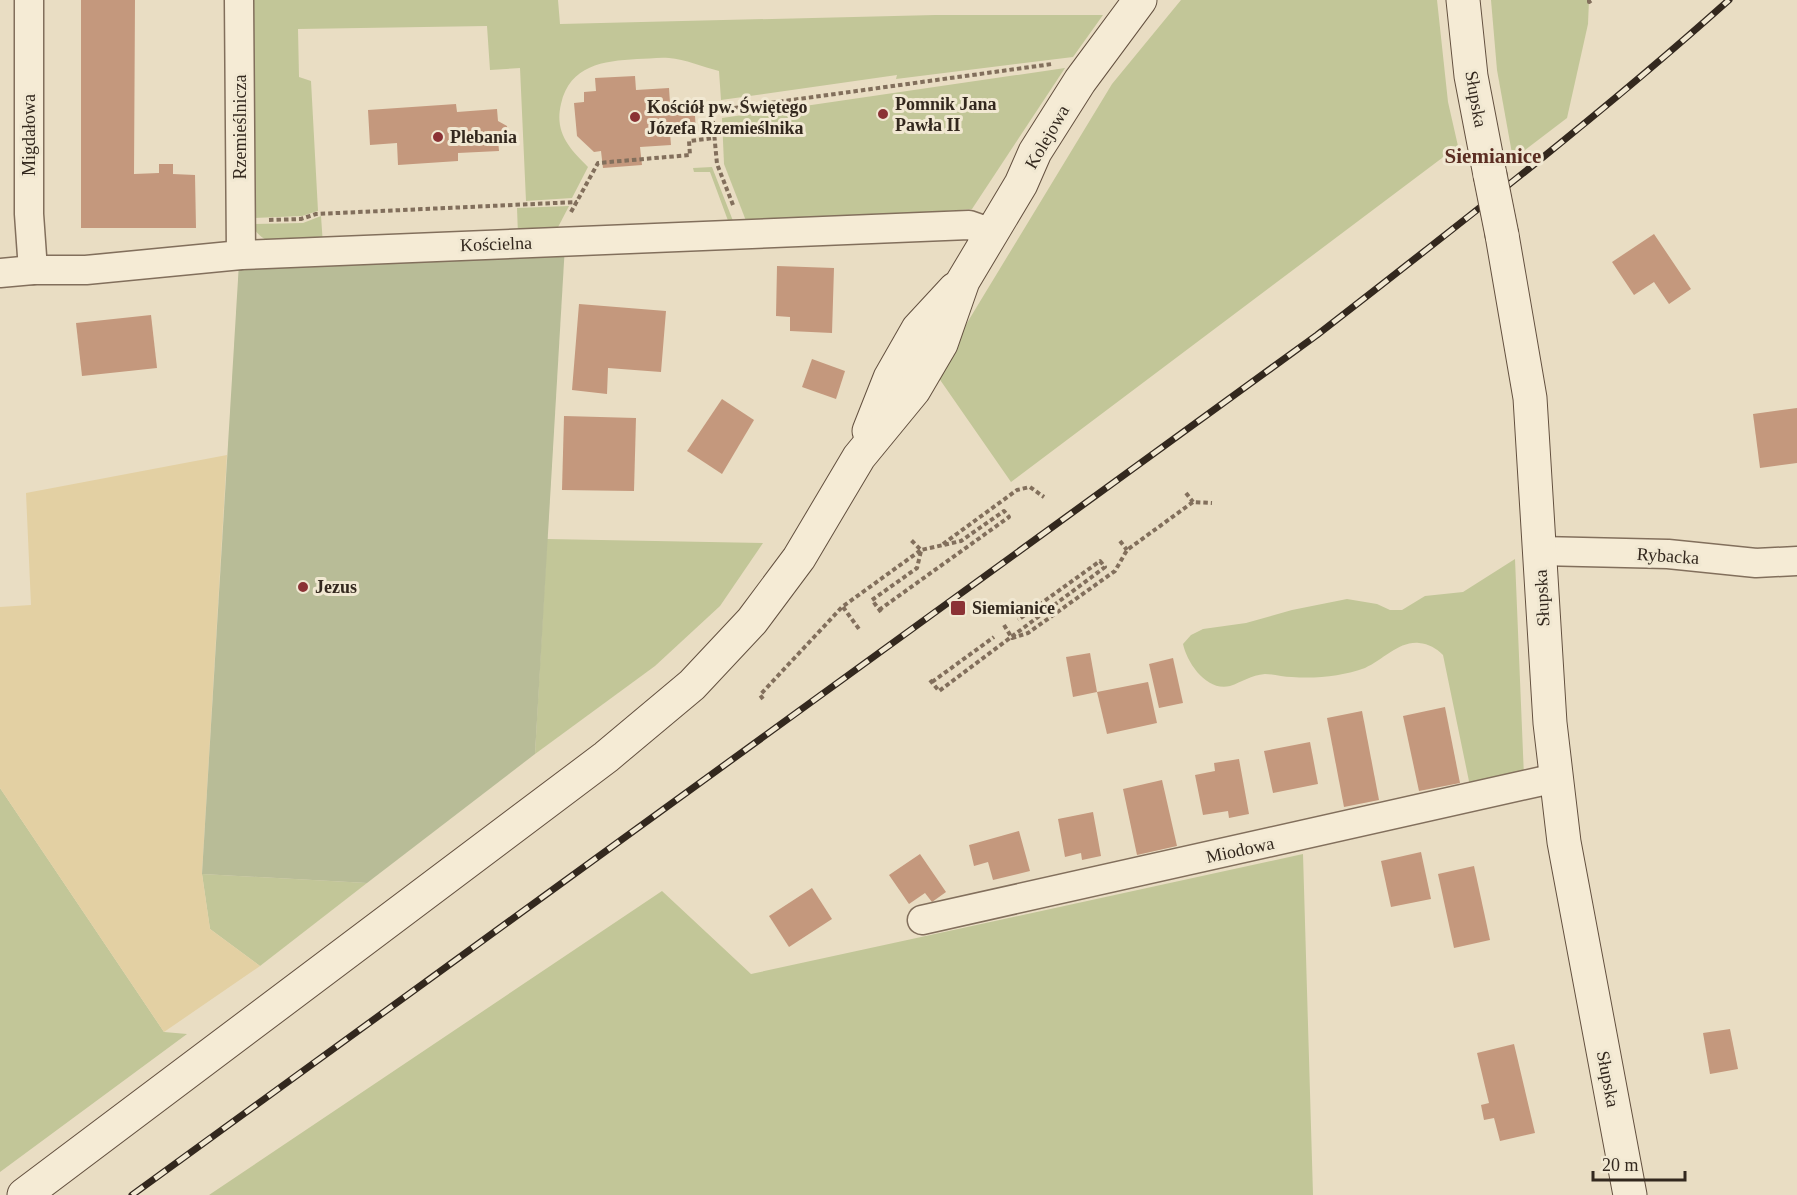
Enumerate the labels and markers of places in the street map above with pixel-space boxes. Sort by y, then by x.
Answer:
place label: Pomnik Jana Pawła II [895,94,997,135]
place label: Kościół pw. Świętego Józefa Rzemieślnika [647,96,808,138]
marker: Pomnik Jana Pawła II [876,107,890,121]
marker: Kościół pw. Świętego Józefa Rzemieślnika [628,110,642,124]
place label: Plebania [450,127,517,147]
marker: Plebania [431,130,445,144]
place label: Jezus [315,577,357,597]
marker: Jezus [296,580,310,594]
place label: Siemianice [972,598,1055,618]
marker: Siemianice [949,599,967,617]

